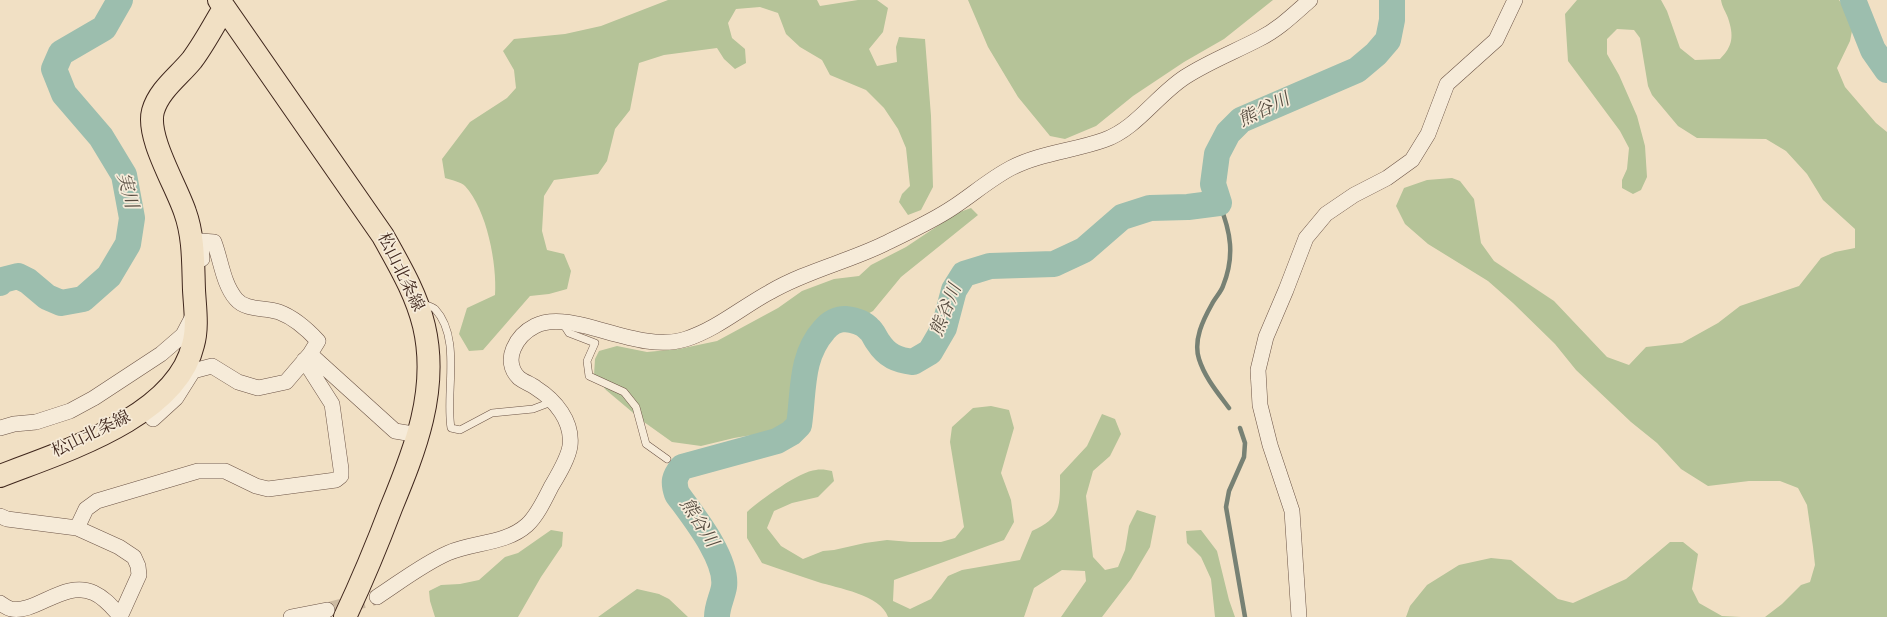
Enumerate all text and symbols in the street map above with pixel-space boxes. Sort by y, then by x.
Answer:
water label: 熊谷川 [1236,90,1294,134]
water label: 実川 [110,171,140,211]
street label: 松山北条線 [371,230,427,316]
water label: 熊谷川 [928,282,968,340]
street label: 松山北条線 [49,408,135,464]
water label: 熊谷川 [673,495,721,553]

